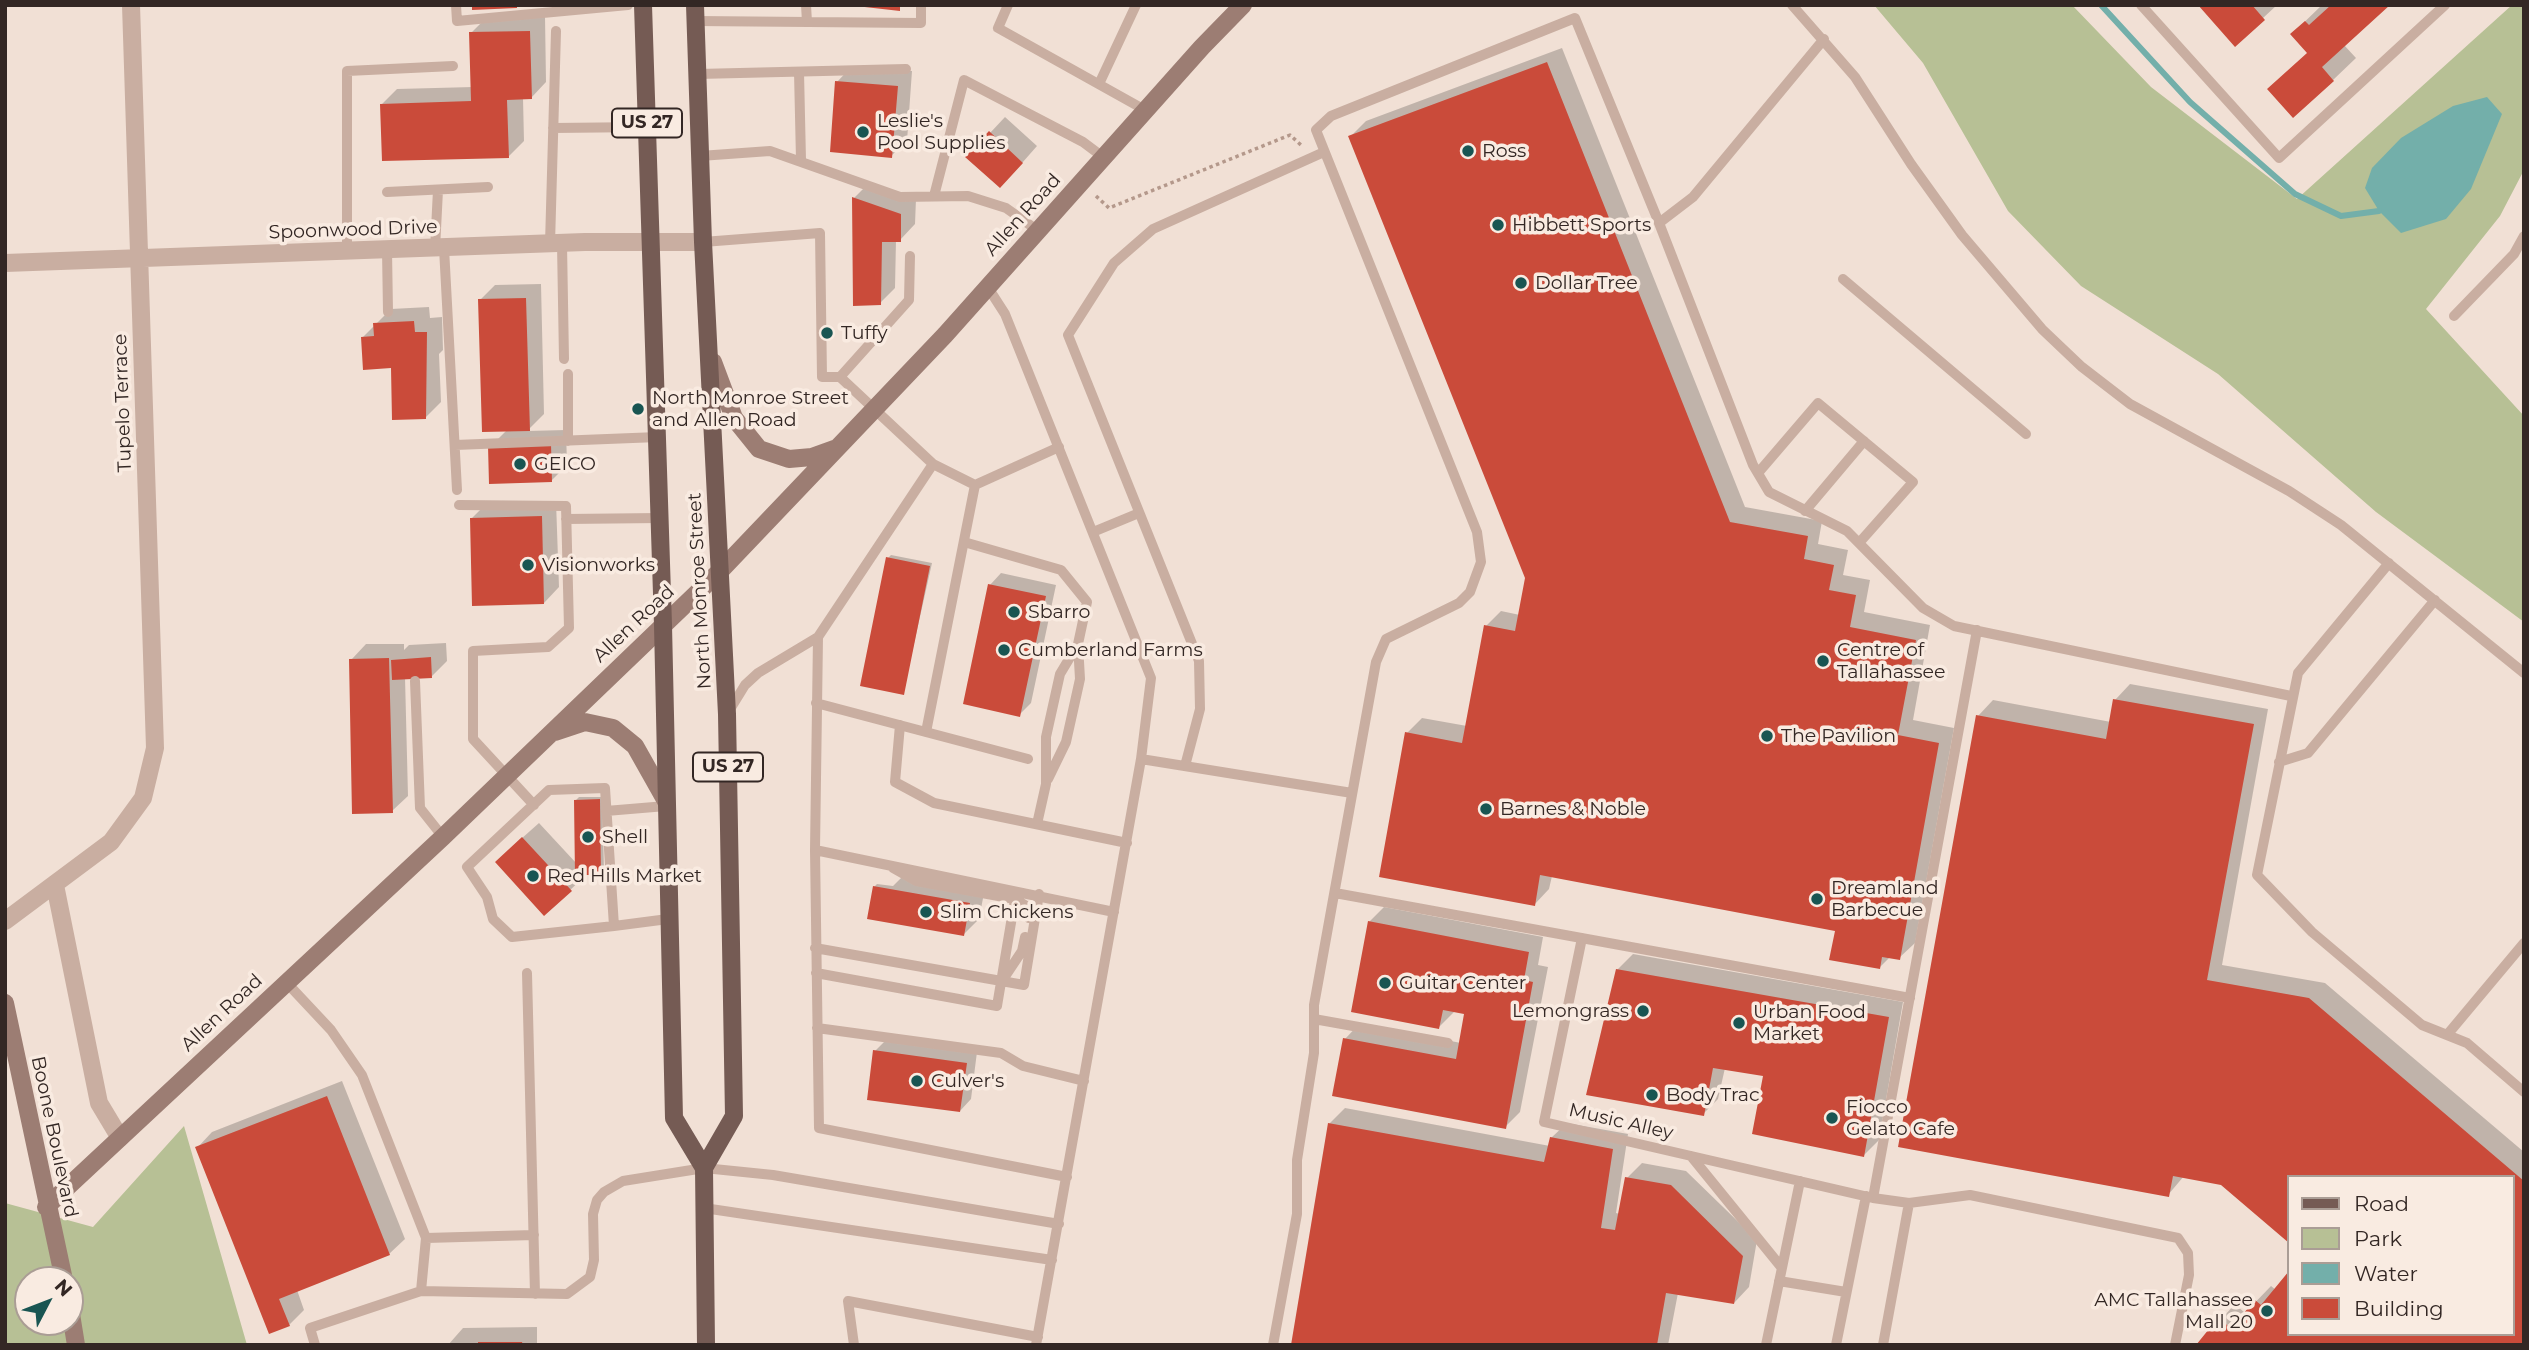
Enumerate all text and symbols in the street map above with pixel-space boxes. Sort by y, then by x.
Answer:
road number: US 27 [612,109,682,138]
place label: Leslie's Pool Supplies [877,110,1005,154]
marker: Leslie's Pool Supplies [855,124,871,140]
place label: Ross [1482,140,1526,162]
marker: Ross [1460,143,1476,159]
street label: Allen Road [980,169,1066,261]
place label: Hibbett Sports [1512,214,1651,236]
street label: Spoonwood Drive [268,216,438,244]
marker: Hibbett Sports [1490,217,1506,233]
place label: Dollar Tree [1535,272,1638,294]
marker: Dollar Tree [1513,275,1529,291]
place label: Tuffy [841,322,887,344]
marker: Tuffy [819,325,835,341]
street label: Tupelo Terrace [109,333,137,473]
place label: North Monroe Street and Allen Road [652,387,849,431]
marker: North Monroe Street and Allen Road [630,401,646,417]
place label: GEICO [534,453,596,475]
marker: GEICO [512,456,528,472]
street label: North Monroe Street [683,492,717,690]
place label: Visionworks [542,554,655,576]
marker: Visionworks [520,557,536,573]
street label: Allen Road [589,581,679,667]
place label: Sbarro [1028,601,1090,623]
marker: Sbarro [1006,604,1022,620]
place label: Cumberland Farms [1018,639,1203,661]
place label: Centre of Tallahassee [1837,639,1946,683]
marker: Cumberland Farms [996,642,1012,658]
marker: Centre of Tallahassee [1815,653,1831,669]
place label: The Pavilion [1781,725,1896,747]
marker: The Pavilion [1759,728,1775,744]
road number: US 27 [693,752,763,782]
place label: Barnes & Noble [1500,798,1646,820]
marker: Barnes & Noble [1478,801,1494,817]
place label: Shell [602,826,648,848]
marker: Shell [580,829,596,845]
place label: Red Hills Market [547,865,702,887]
marker: Red Hills Market [525,868,541,884]
place label: Dreamland Barbecue [1831,877,1939,921]
marker: Dreamland Barbecue [1809,891,1825,907]
place label: Slim Chickens [940,901,1074,923]
marker: Slim Chickens [918,904,934,920]
street label: Allen Road [177,970,267,1056]
place label: Guitar Center [1399,972,1526,994]
marker: Guitar Center [1377,975,1393,991]
place label: Lemongrass [1512,1000,1629,1022]
place label: Urban Food Market [1753,1001,1866,1045]
marker: Lemongrass [1635,1003,1651,1019]
marker: Urban Food Market [1731,1015,1747,1031]
street label: Boone Boulevard [26,1054,82,1220]
place label: Culver's [931,1070,1004,1092]
marker: Culver's [909,1073,925,1089]
place label: Body Trac [1666,1084,1760,1106]
marker: Body Trac [1644,1087,1660,1103]
place label: Fiocco Gelato Cafe [1846,1096,1955,1140]
street label: Music Alley [1567,1099,1675,1145]
marker: Fiocco Gelato Cafe [1824,1110,1840,1126]
legend [2288,1175,2515,1336]
text: Road [2354,1191,2409,1216]
text: Park [2354,1226,2402,1251]
text: Water [2354,1261,2418,1286]
north arrow [14,1266,84,1336]
text: N [50,1275,77,1301]
place label: AMC Tallahassee Mall 20 [2094,1289,2253,1333]
text: Building [2354,1296,2444,1321]
marker: AMC Tallahassee Mall 20 [2259,1303,2275,1319]

